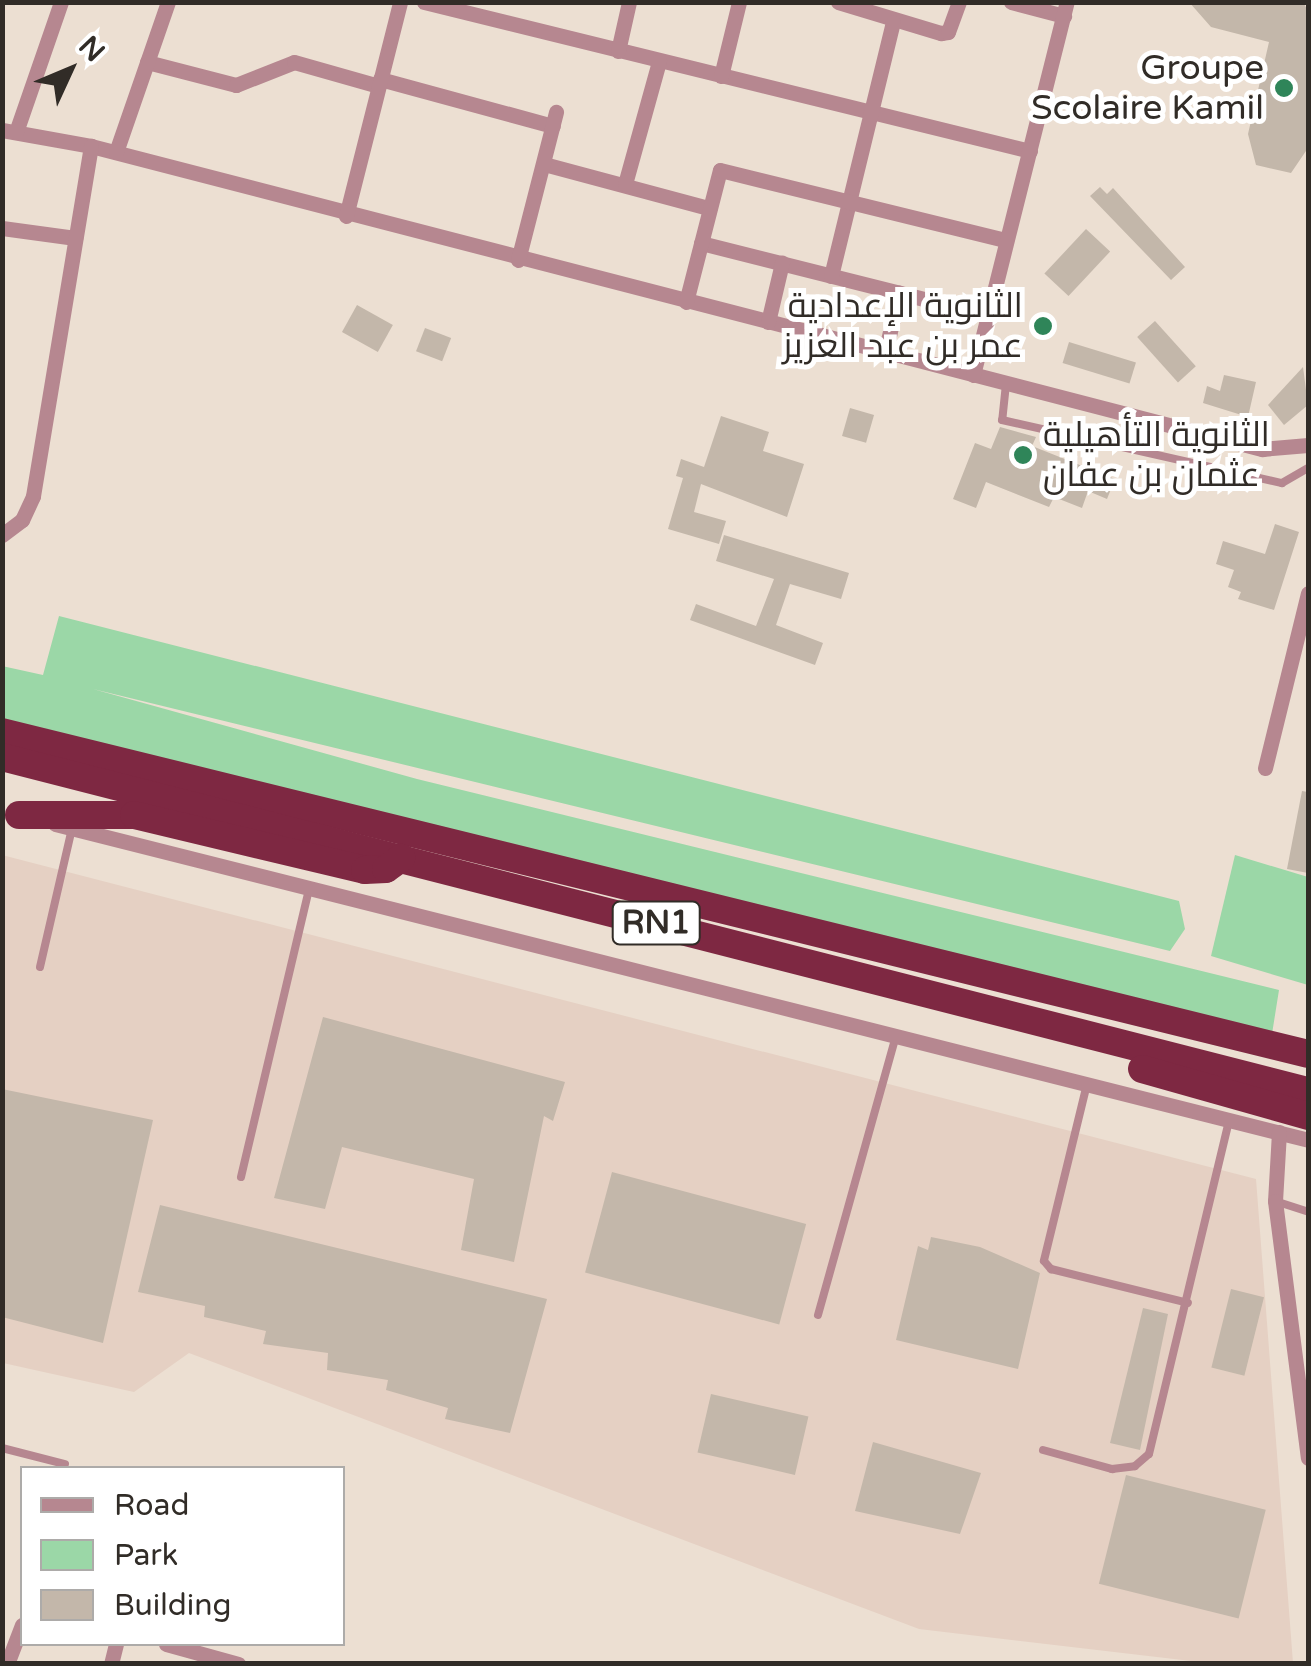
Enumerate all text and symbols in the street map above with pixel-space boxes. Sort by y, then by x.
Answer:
north arrow [20,20,120,120]
text: N [72,29,112,69]
place label: Groupe Scolaire Kamil [1031,47,1264,129]
marker: Groupe Scolaire Kamil [1273,77,1295,99]
place label: الثانوية الإعدادية عمر بن عبد العزيز [783,285,1023,367]
marker: الثانوية الإعدادية عمر بن عبد العزيز [1032,315,1054,337]
place label: الثانوية التأهيلية عثمان بن عفان [1043,414,1270,496]
marker: الثانوية التأهيلية عثمان بن عفان [1012,444,1034,466]
road number: RN1 [611,896,701,950]
legend [20,1466,345,1646]
text: Road [114,1487,189,1524]
text: Park [114,1537,178,1574]
text: Building [114,1587,231,1624]

